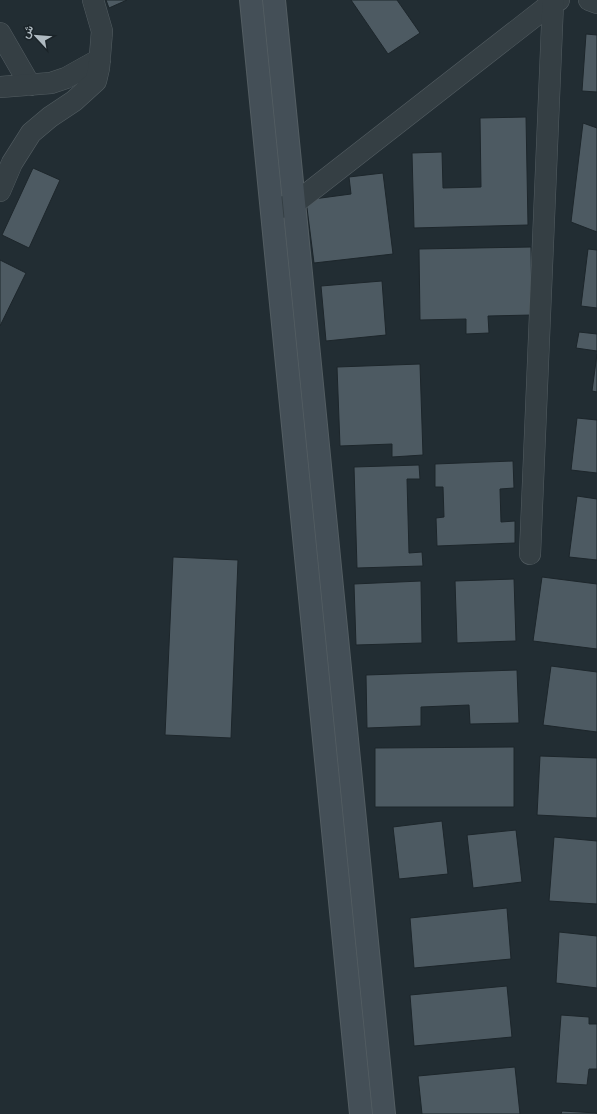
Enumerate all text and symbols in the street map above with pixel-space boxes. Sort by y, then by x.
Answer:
north arrow [16,16,56,56]
text: ش [19,23,36,41]

